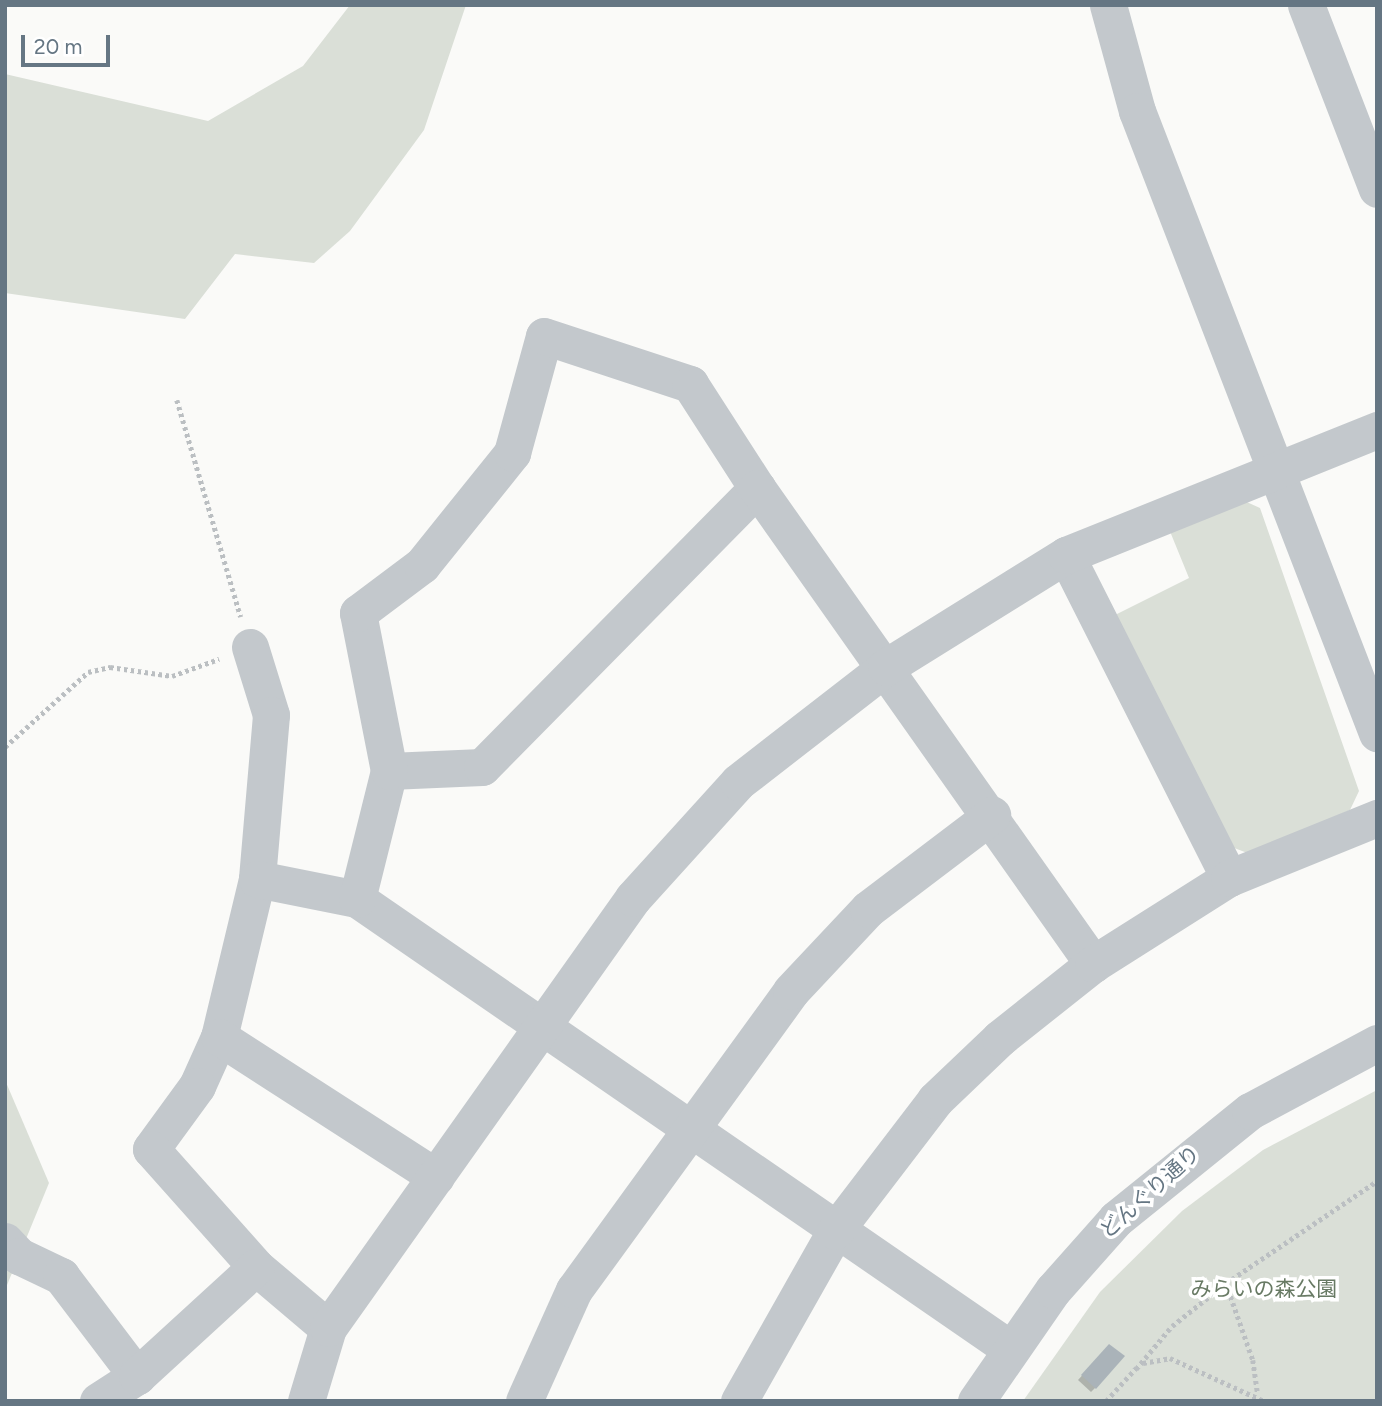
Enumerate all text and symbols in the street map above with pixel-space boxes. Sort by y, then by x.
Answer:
scale bar [24,21,114,65]
text: 20 m [34,34,82,59]
street label: どんぐり通り [1095,1140,1205,1244]
park label: みらいの森公園 [1191,1276,1337,1302]

